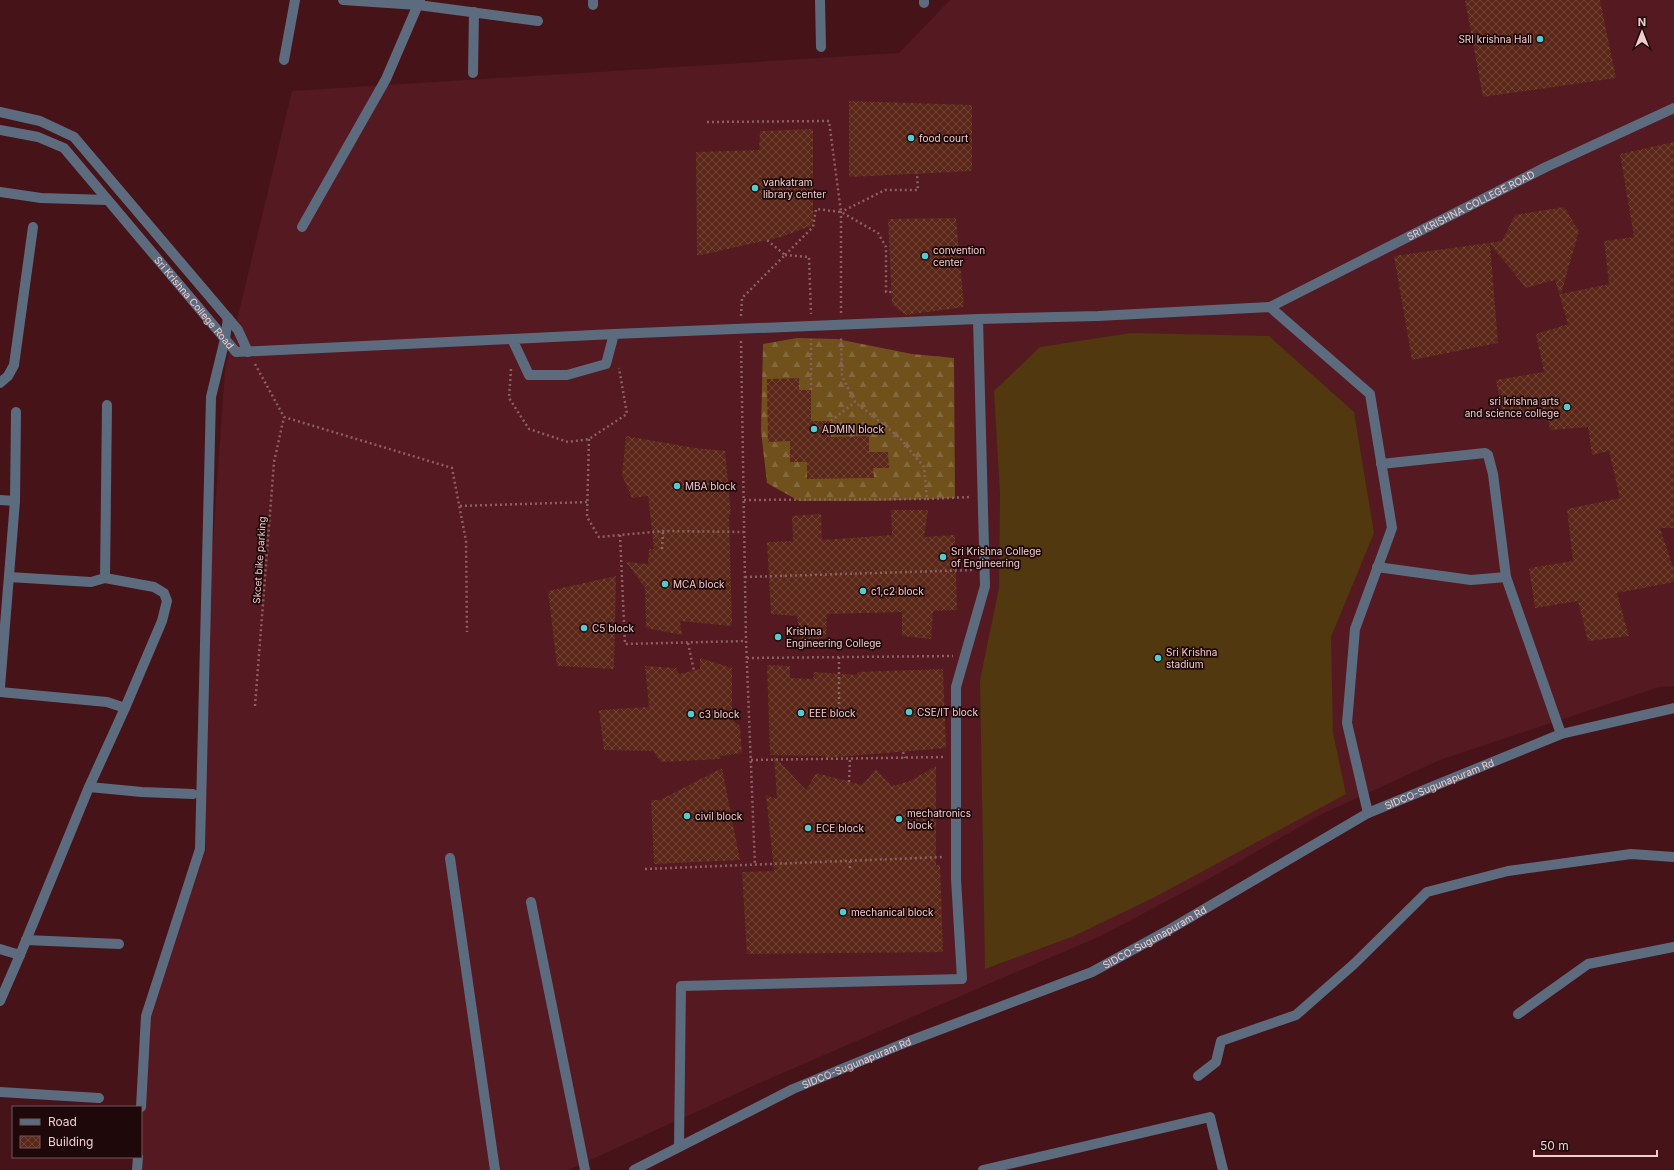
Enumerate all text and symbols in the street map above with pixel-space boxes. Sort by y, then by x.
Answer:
north arrow [1622,12,1662,52]
text: N [1638,15,1646,29]
place label: SRI krishna Hall [1458,33,1532,45]
marker: SRI krishna Hall [1535,34,1545,44]
place label: food court [919,132,969,144]
marker: food court [906,133,916,143]
street label: SRI KRISHNA COLLEGE ROAD [1405,168,1537,243]
place label: vankatram library center [763,176,826,200]
marker: vankatram library center [750,183,760,193]
place label: convention center [933,244,985,268]
marker: convention center [920,251,930,261]
street label: Sri Krishna College Road [152,254,237,351]
place label: sri krishna arts and science college [1465,395,1559,419]
marker: sri krishna arts and science college [1562,402,1572,412]
place label: ADMIN block [822,423,884,435]
marker: ADMIN block [809,424,819,434]
place label: MBA block [685,480,737,492]
marker: MBA block [672,481,682,491]
street label: Skcet bike parking [250,516,268,604]
place label: Sri Krishna College of Engineering [951,545,1041,569]
marker: Sri Krishna College of Engineering [938,552,948,562]
place label: MCA block [673,578,725,590]
marker: MCA block [660,579,670,589]
place label: c1,c2 block [871,585,924,597]
marker: c1,c2 block [858,586,868,596]
place label: C5 block [592,622,634,634]
marker: C5 block [579,623,589,633]
place label: Krishna Engineering College [786,625,881,649]
marker: Krishna Engineering College [773,632,783,642]
place label: Sri Krishna stadium [1166,646,1217,670]
marker: Sri Krishna stadium [1153,653,1163,663]
place label: CSE/IT block [917,706,979,718]
place label: EEE block [809,707,856,719]
marker: CSE/IT block [904,707,914,717]
place label: c3 block [699,708,740,720]
marker: EEE block [796,708,806,718]
marker: c3 block [686,709,696,719]
street label: SIDCO-Sugunapuram Rd [1383,756,1496,812]
place label: mechatronics block [907,807,971,831]
place label: civil block [695,810,743,822]
marker: civil block [682,811,692,821]
marker: mechatronics block [894,814,904,824]
place label: ECE block [816,822,864,834]
marker: ECE block [803,823,813,833]
street label: SIDCO-Sugunapuram Rd [1100,903,1209,971]
place label: mechanical block [851,906,934,918]
marker: mechanical block [838,907,848,917]
street label: SIDCO-Sugunapuram Rd [800,1035,913,1091]
legend [12,1106,142,1158]
text: Road [48,1114,77,1129]
scale bar [1534,1132,1657,1158]
text: Building [48,1134,93,1149]
text: 50 m [1540,1138,1569,1153]

